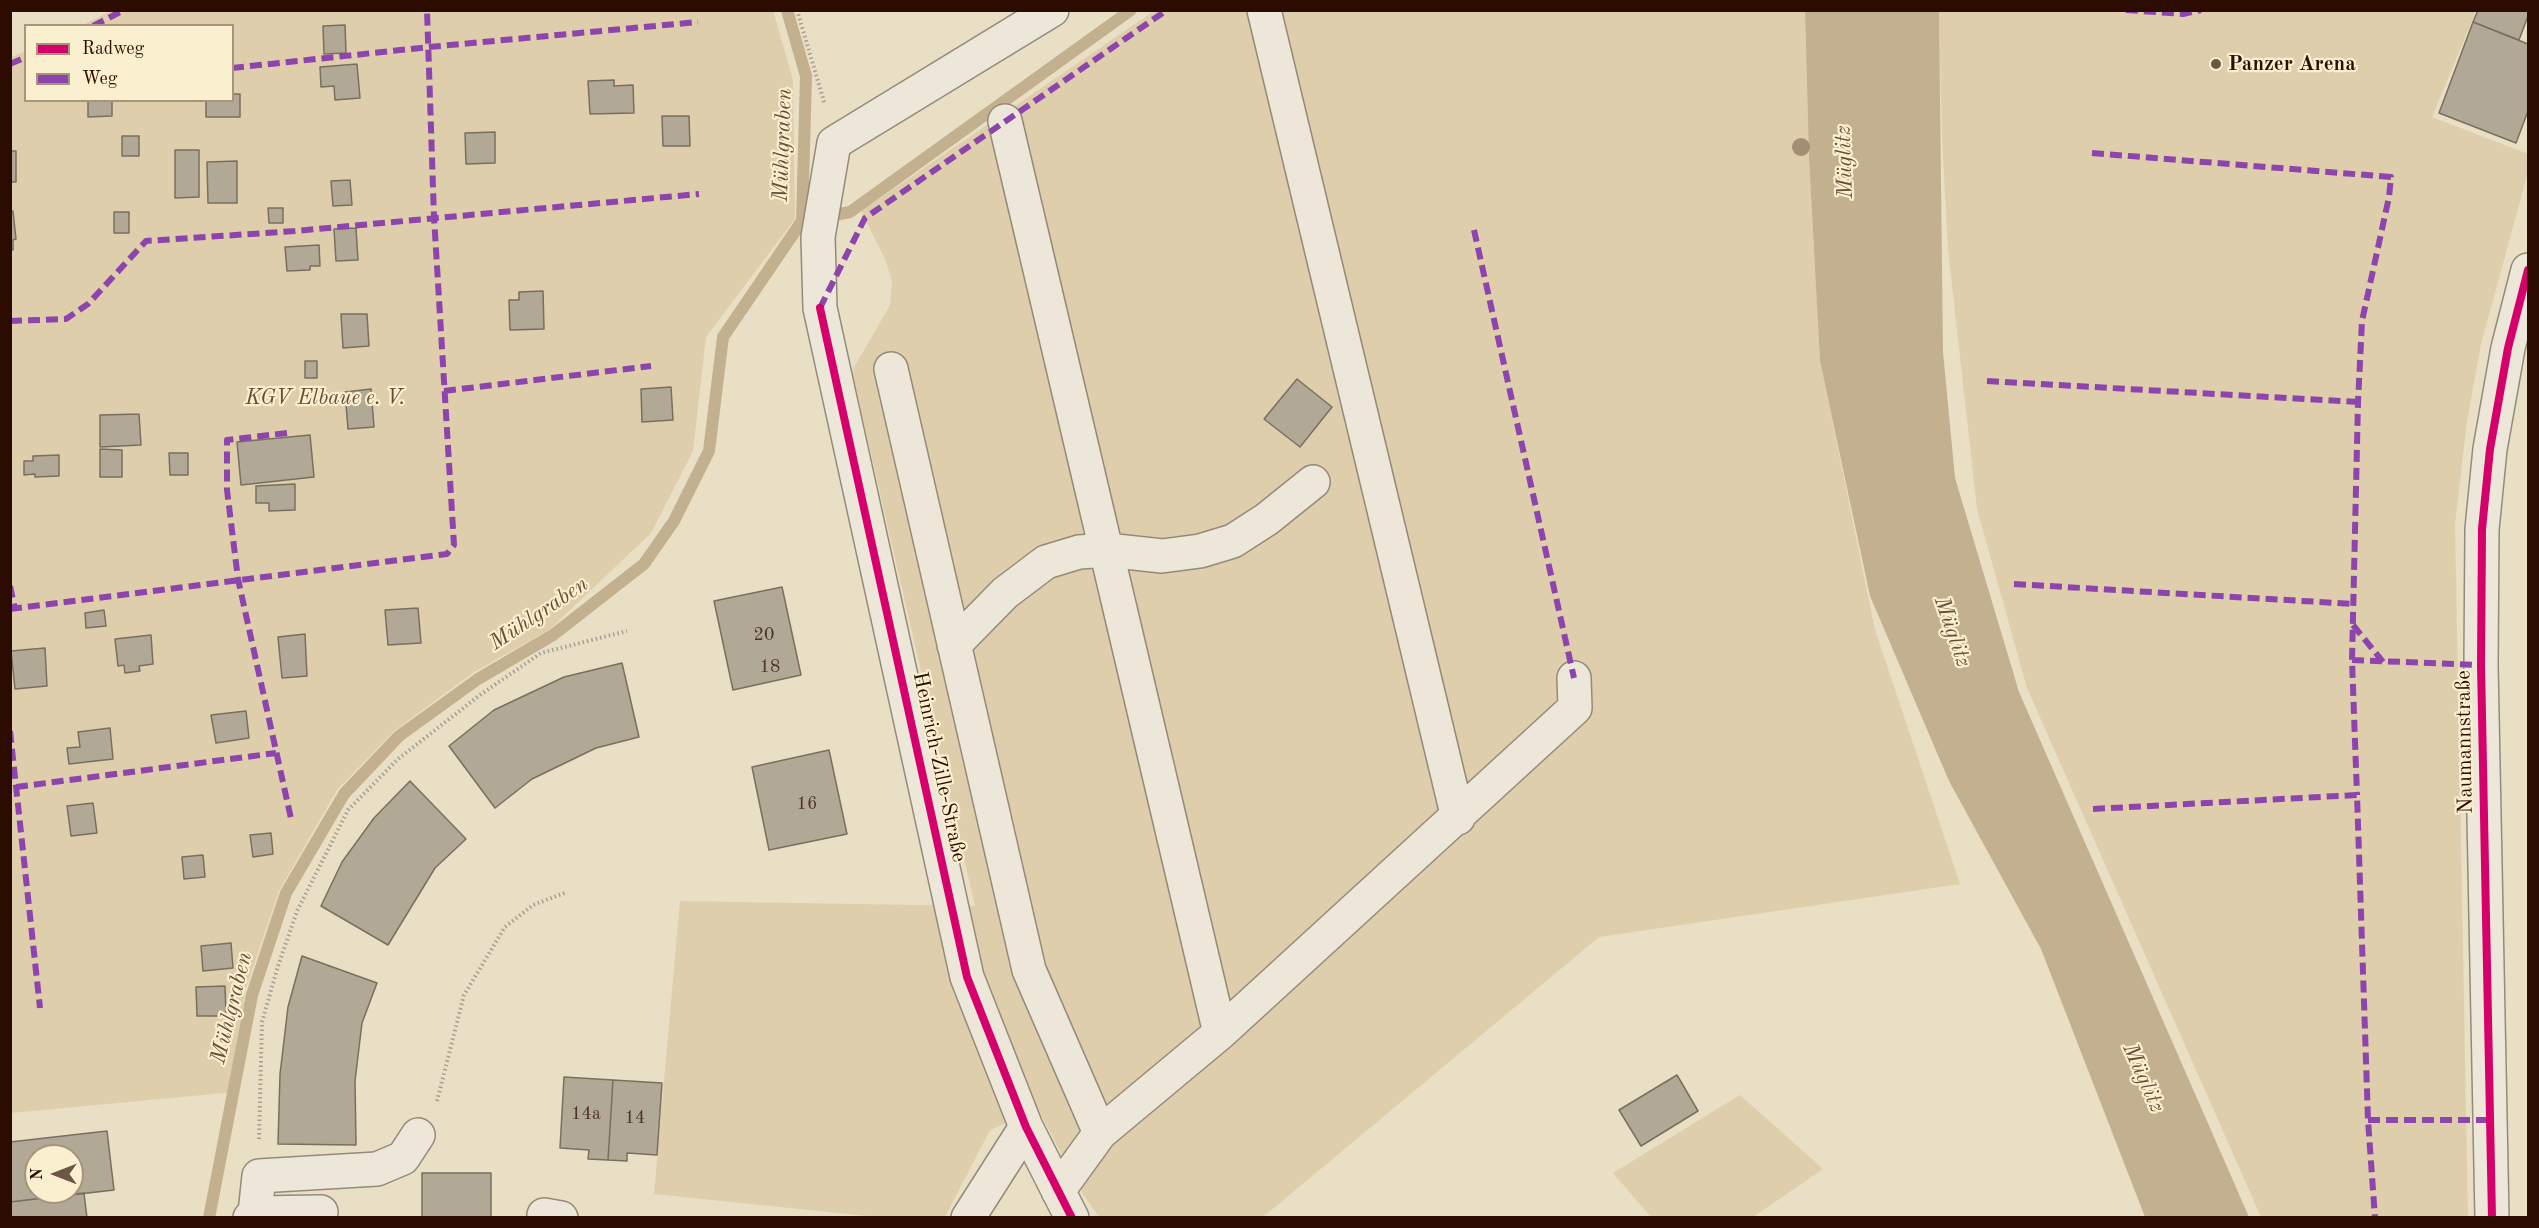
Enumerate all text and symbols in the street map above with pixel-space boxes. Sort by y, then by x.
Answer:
legend [24,24,234,102]
text: Radweg [82,40,144,58]
place label: Panzer Arena [2228,51,2356,77]
marker: Panzer Arena [2209,57,2223,71]
text: Weg [82,70,118,88]
water label: Mühlgraben [768,88,798,202]
water label: Müglitz [1831,125,1859,199]
park label: KGV Elbaue e. V. [245,385,405,411]
water label: Mühlgraben [484,571,594,657]
water label: Müglitz [1928,593,1976,671]
house number: 20 [754,624,774,646]
house number: 18 [760,656,780,678]
street label: Heinrich-Zille-Straße [907,669,971,865]
street label: Naumannstraße [2451,670,2479,814]
house number: 16 [797,793,817,815]
water label: Mühlgraben [205,950,259,1066]
water label: Müglitz [2116,1039,2170,1117]
house number: 14a [571,1103,601,1125]
house number: 14 [625,1107,645,1129]
north arrow [24,1144,84,1204]
text: N [30,1168,46,1180]

